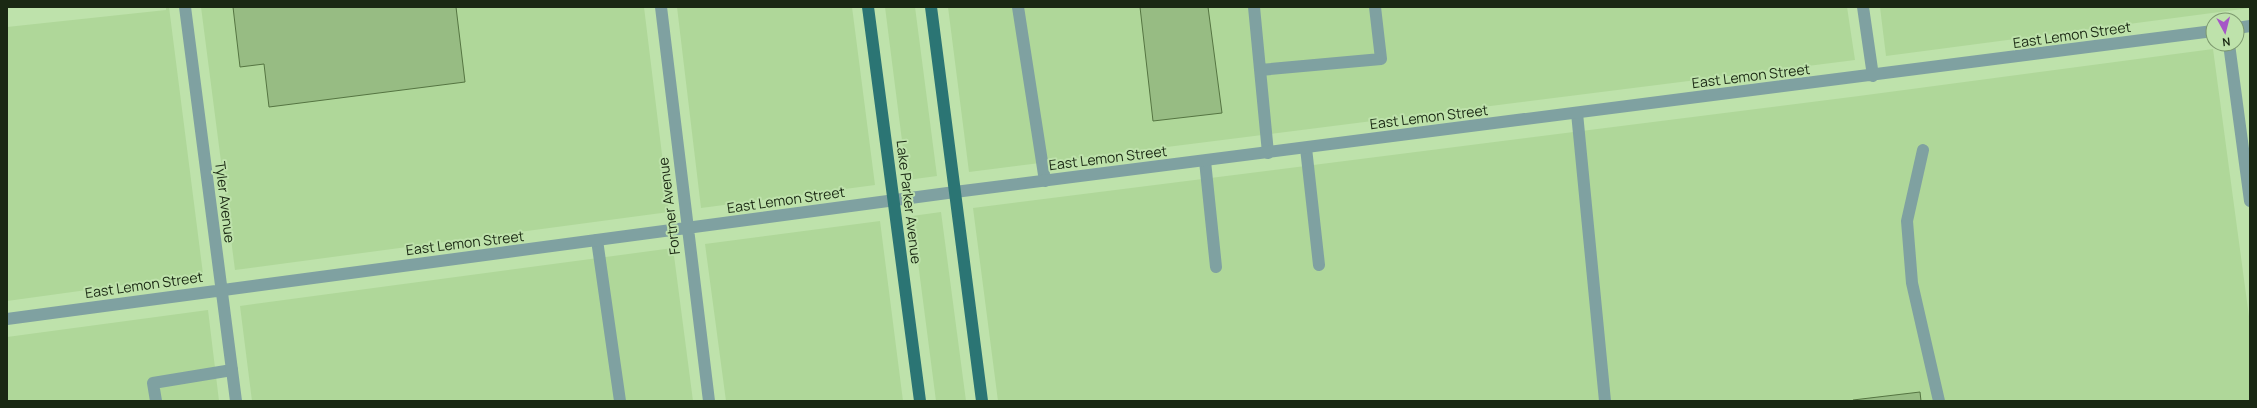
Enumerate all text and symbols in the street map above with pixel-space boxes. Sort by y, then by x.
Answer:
north arrow [2205,12,2245,52]
street label: East Lemon Street [2012,17,2133,52]
text: N [2221,34,2231,50]
street label: East Lemon Street [1691,59,1812,92]
street label: East Lemon Street [1369,100,1490,133]
street label: Lake Parker Avenue [892,139,927,265]
street label: East Lemon Street [1048,141,1169,174]
street label: Fortner Avenue [653,156,684,256]
street label: Tyler Avenue [211,160,240,244]
street label: East Lemon Street [726,182,847,217]
street label: East Lemon Street [405,226,526,259]
street label: East Lemon Street [84,267,205,302]

